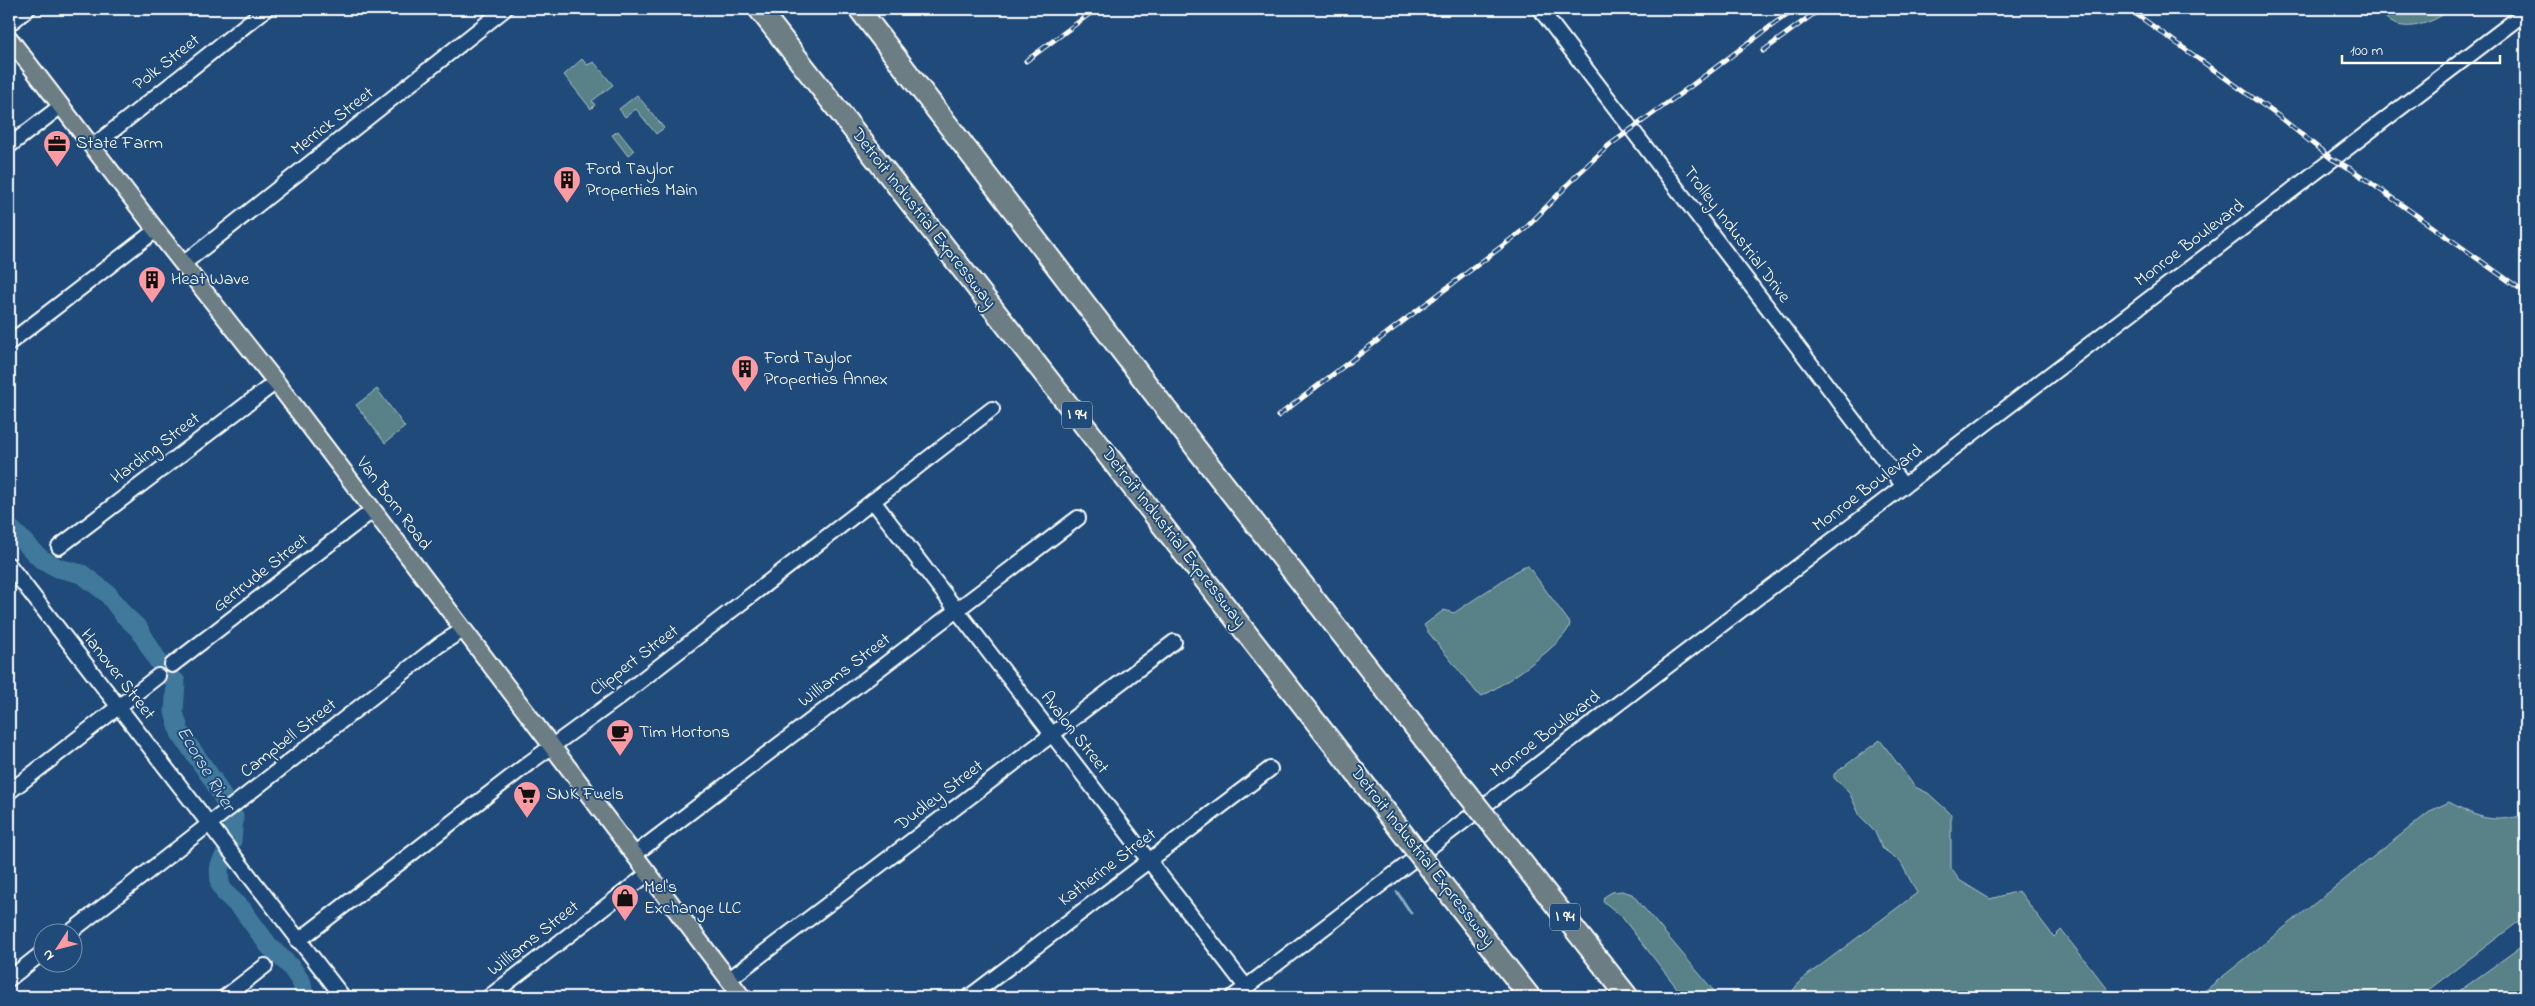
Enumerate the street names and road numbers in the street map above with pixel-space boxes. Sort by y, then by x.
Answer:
street label: Polk Street [128,28,206,98]
street label: Merrick Street [286,81,380,163]
street label: Detroit Industrial Expressway [843,122,1002,315]
street label: Trolley Industrial Drive [1676,161,1797,310]
street label: Monroe Boulevard [2130,194,2250,294]
road number: I 94 [1062,402,1092,428]
street label: Harding Street [106,407,207,492]
street label: Monroe Boulevard [1808,439,1928,539]
street label: Detroit Industrial Expressway [1093,441,1252,634]
street label: Van Born Road [349,451,437,556]
street label: Gertrude Street [208,528,314,620]
street label: Clippert Street [585,619,685,703]
street label: Hanover Street [73,624,161,726]
street label: Williams Street [793,627,897,715]
street label: Monroe Boulevard [1486,685,1606,785]
street label: Avalon Street [1033,686,1115,780]
street label: Campbell Street [235,693,343,785]
street label: Dudley Street [890,754,990,838]
street label: Detroit Industrial Expressway [1342,760,1501,953]
street label: Katherine Street [1054,822,1162,914]
street label: Williams Street [483,895,585,983]
road number: I 94 [1550,904,1580,930]

